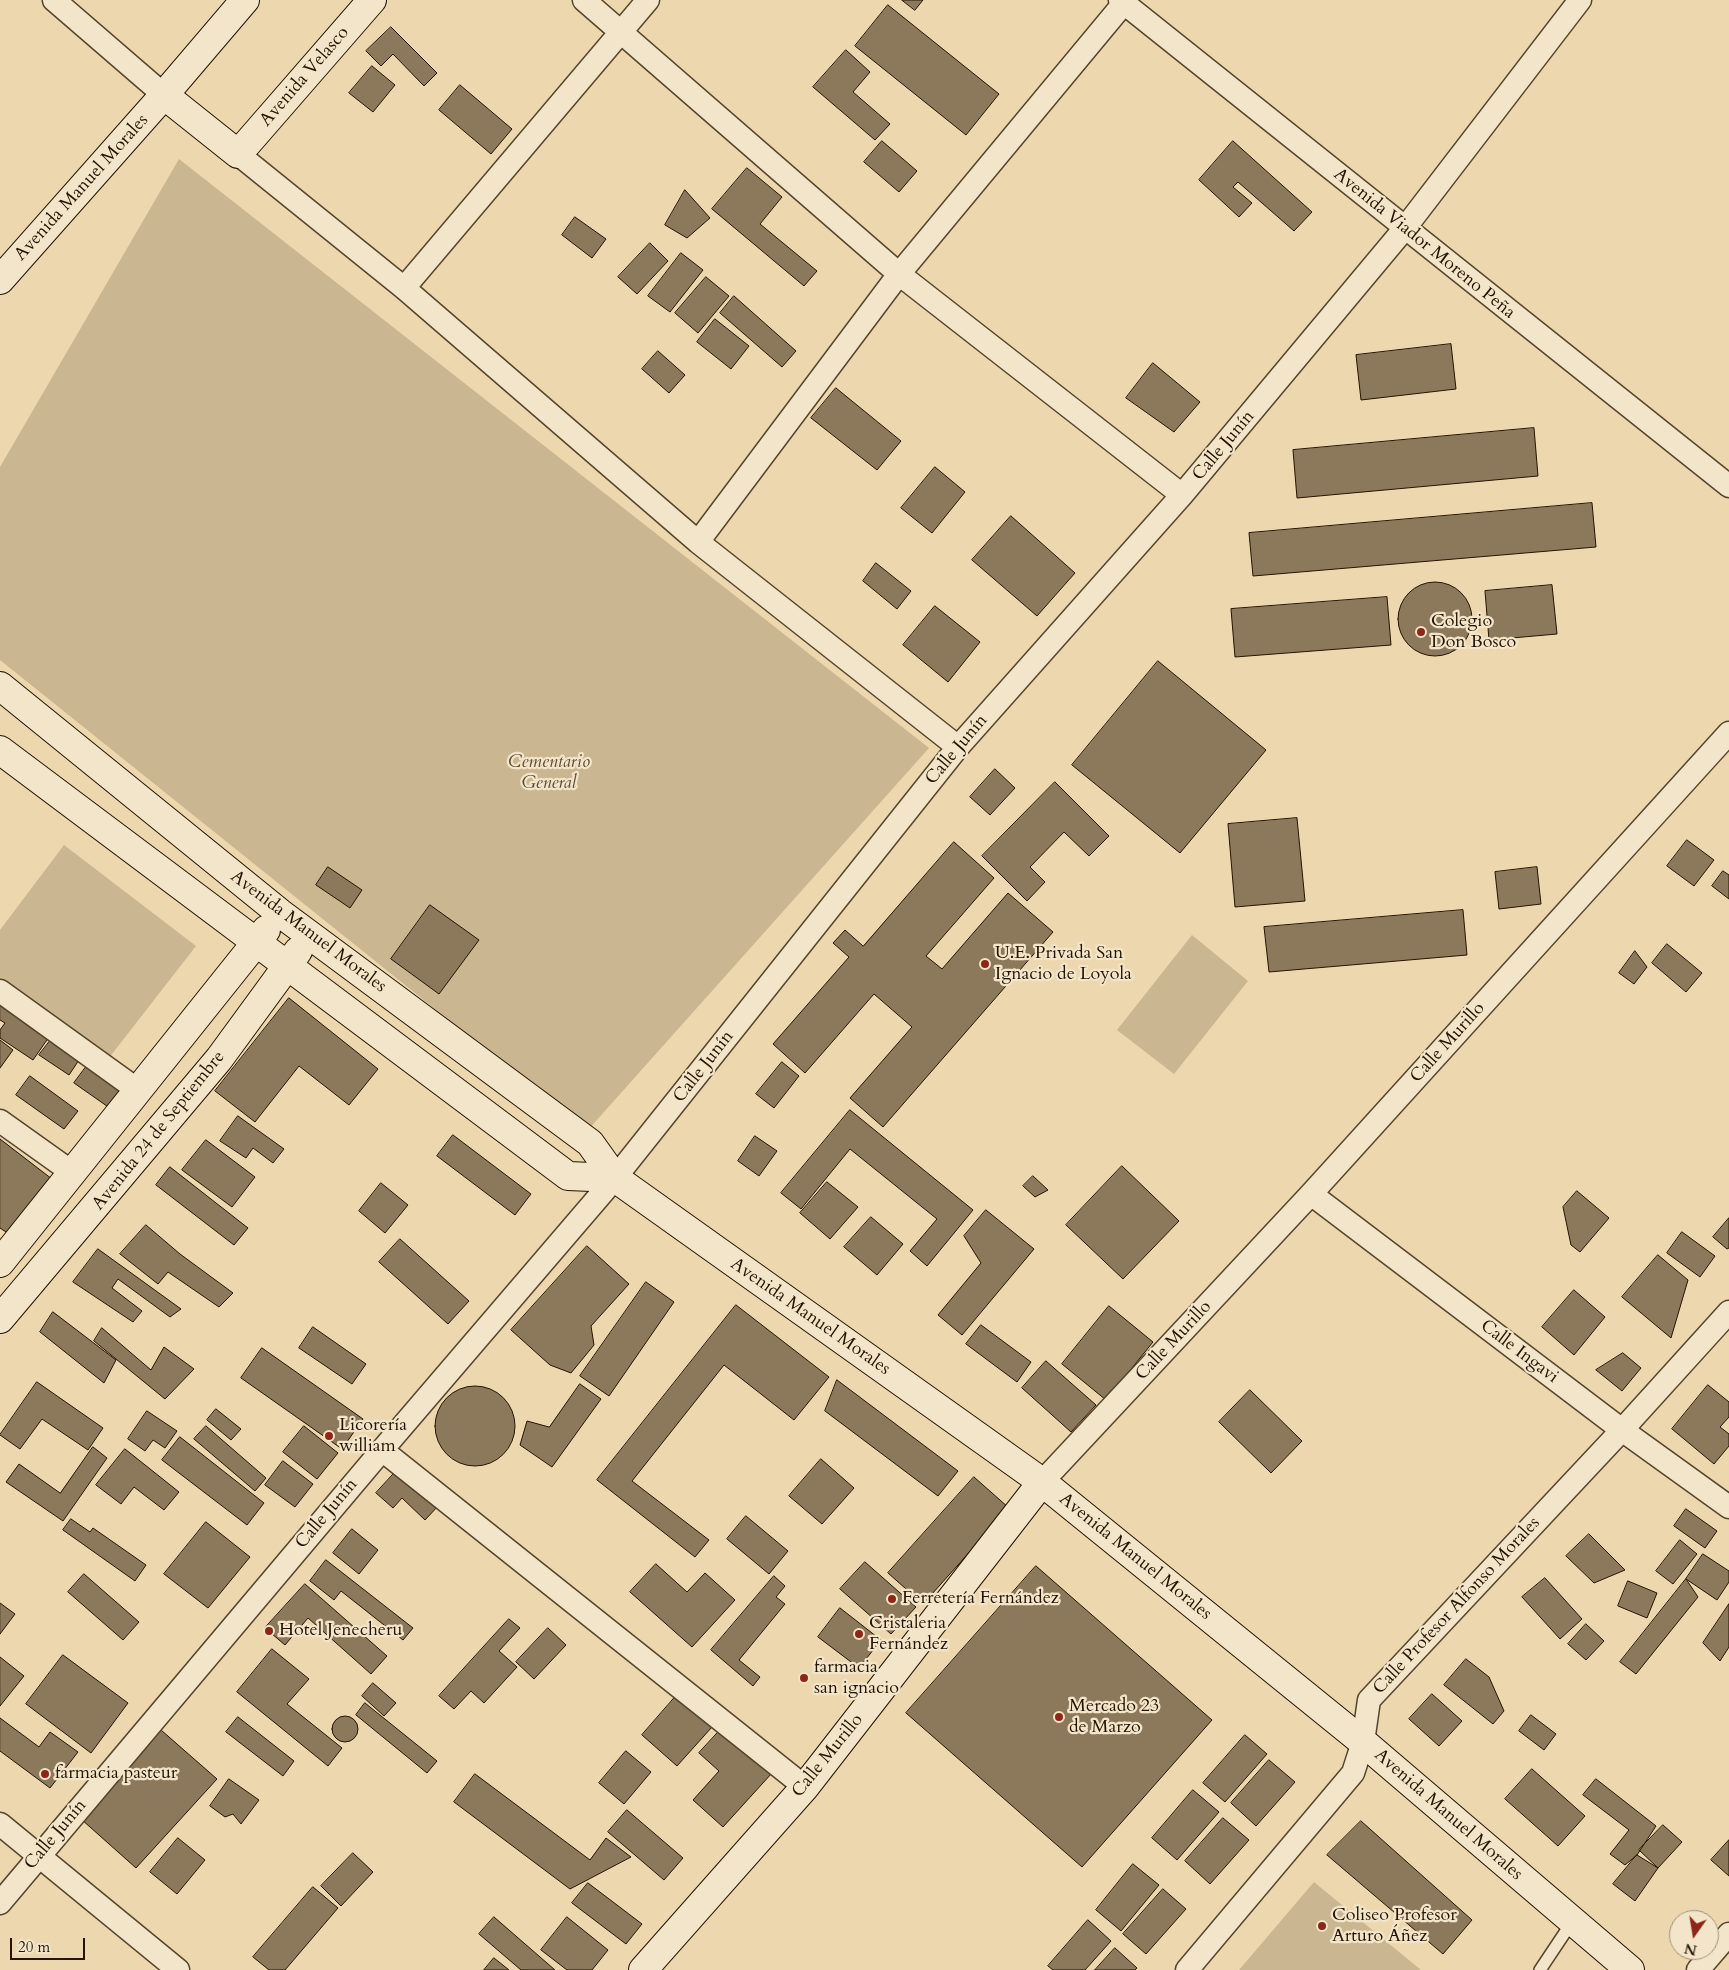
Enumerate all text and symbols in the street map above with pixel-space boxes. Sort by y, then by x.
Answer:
street label: Avenida Velasco [256,23,354,131]
street label: Avenida Manuel Morales [10,110,154,266]
street label: Avenida Viador Moreno Peña [1329,164,1519,324]
street label: Calle Junín [1188,406,1260,486]
place label: Colegio Don Bosco [1431,611,1516,654]
marker: Colegio Don Bosco [1415,626,1427,638]
street label: Calle Junín [921,710,993,790]
park label: Cementario General [508,752,590,794]
street label: Avenida Manuel Morales [226,866,390,998]
place label: U.E. Privada San Ignacio de Loyola [995,943,1132,986]
marker: U.E. Privada San Ignacio de Loyola [979,958,991,970]
street label: Calle Murillo [1406,998,1490,1088]
street label: Calle Junín [669,1027,739,1107]
street label: Avenida 24 de Septiembre [88,1047,230,1215]
street label: Avenida Manuel Morales [726,1254,894,1380]
street label: Calle Murillo [1132,1297,1216,1385]
street label: Calle Ingavi [1476,1316,1562,1388]
place label: Licorería william [339,1415,407,1458]
marker: Licorería william [323,1430,335,1442]
street label: Calle Junín [291,1474,363,1554]
street label: Avenida Manuel Morales [1054,1489,1216,1625]
street label: Calle Profesor Alfonso Morales [1369,1513,1545,1699]
place label: Ferretería Fernández [902,1588,1059,1610]
marker: Ferretería Fernández [886,1593,898,1605]
place label: Cristaleria Fernández [869,1613,948,1656]
place label: Hotel Jenecheru [279,1620,402,1642]
marker: Hotel Jenecheru [263,1625,275,1637]
marker: Cristaleria Fernández [853,1628,865,1640]
place label: farmacia san ignacio [814,1657,899,1700]
marker: farmacia san ignacio [798,1672,810,1684]
place label: Mercado 23 de Marzo [1069,1696,1159,1738]
street label: Calle Murillo [788,1710,868,1802]
marker: Mercado 23 de Marzo [1053,1711,1065,1723]
street label: Avenida Manuel Morales [1369,1745,1527,1885]
place label: farmacia pasteur [55,1763,177,1785]
marker: farmacia pasteur [39,1768,51,1780]
street label: Calle Junín [20,1795,92,1875]
place label: Coliseo Profesor Arturo Áñez [1332,1905,1457,1948]
north arrow [1669,1910,1719,1960]
marker: Coliseo Profesor Arturo Áñez [1316,1920,1328,1932]
scale bar [12,1928,88,1960]
text: 20 m [18,1937,50,1957]
text: N [1683,1939,1699,1960]

